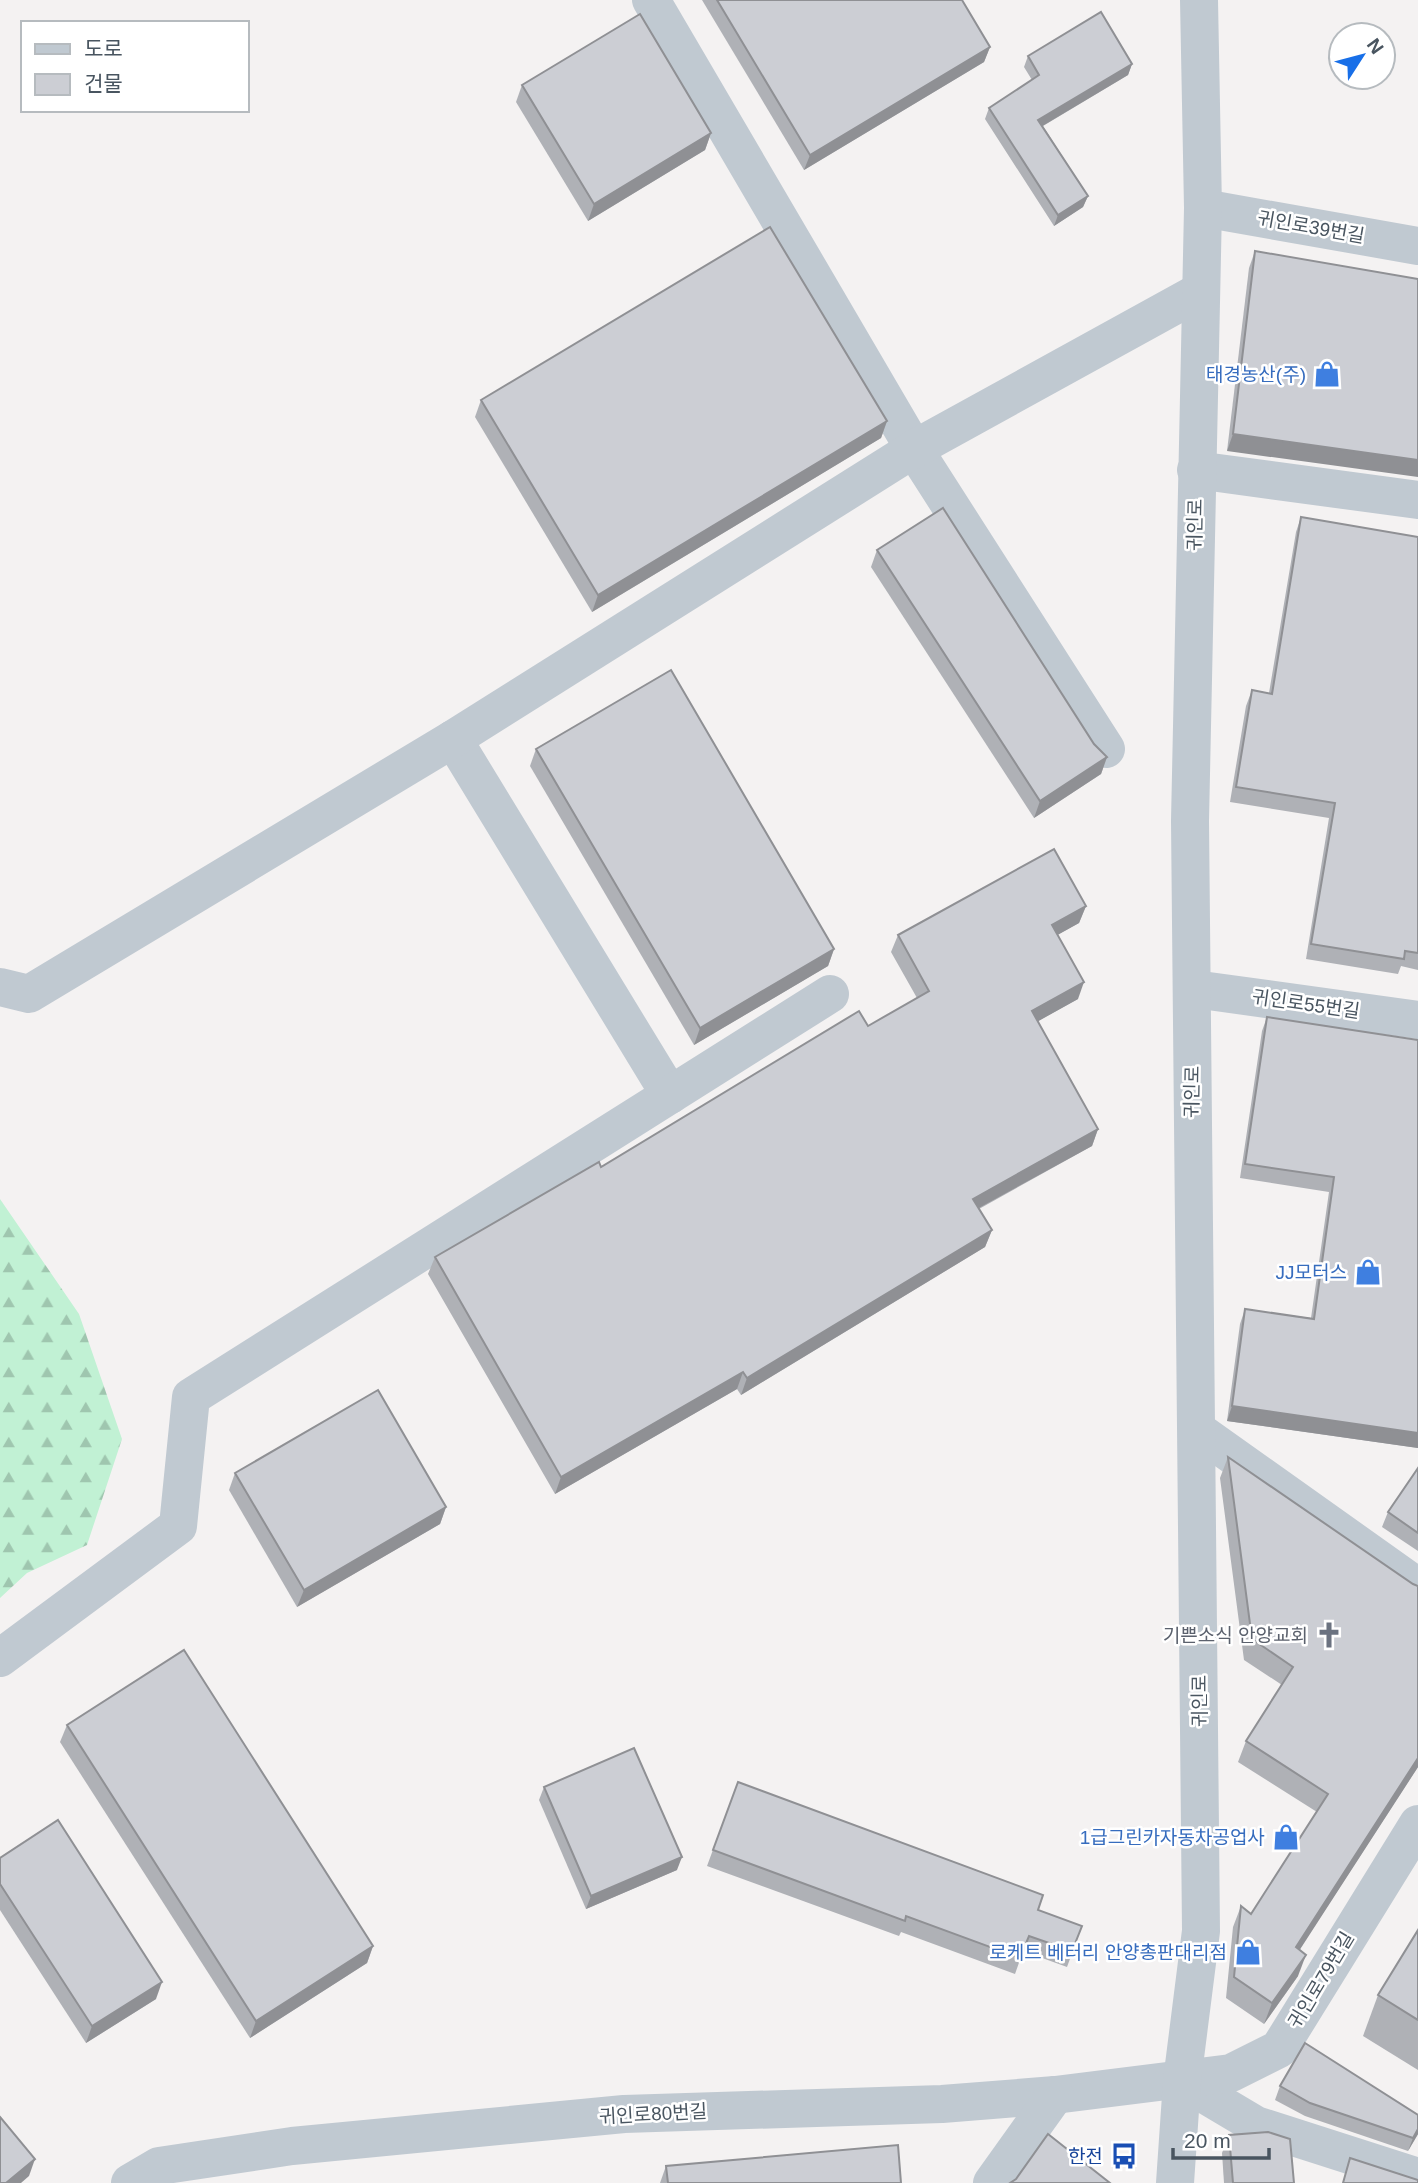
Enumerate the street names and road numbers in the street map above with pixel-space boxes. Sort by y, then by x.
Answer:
street label: 귀인로39번길 [1256,207,1366,247]
street label: 귀인로 [1184,499,1206,551]
street label: 귀인로55번길 [1251,986,1361,1022]
street label: 귀인로 [1181,1066,1203,1118]
street label: 귀인로 [1189,1675,1210,1727]
street label: 귀인로79번길 [1284,1928,1358,2032]
street label: 귀인로80번길 [598,2101,708,2127]

